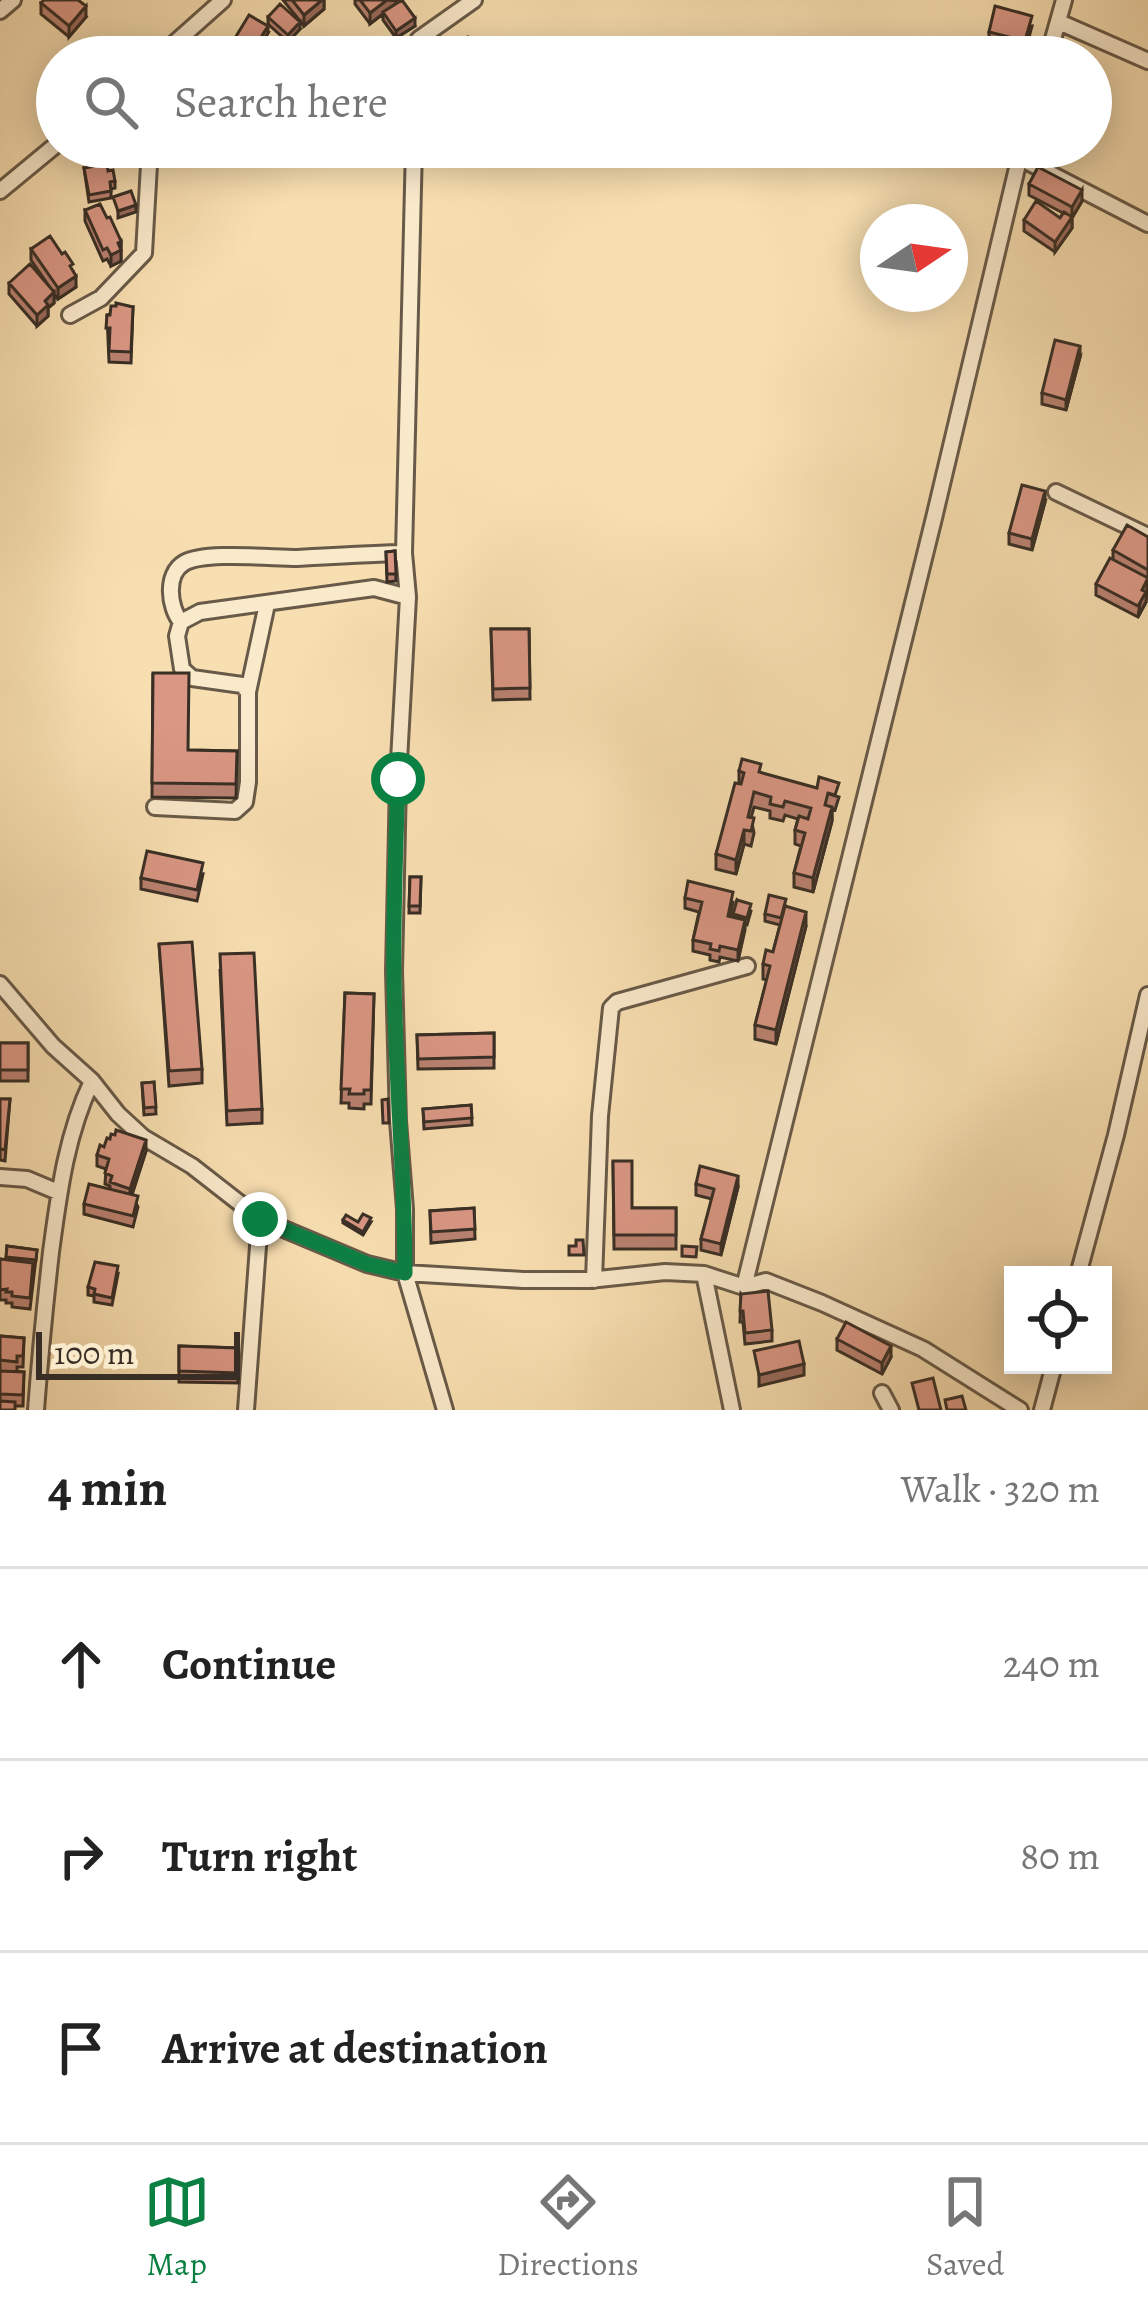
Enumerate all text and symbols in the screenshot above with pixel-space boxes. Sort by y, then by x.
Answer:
search box [36,36,1112,168]
icon: search [78,69,144,135]
text: Search here [174,71,388,133]
north arrow [860,204,968,312]
route start [371,752,425,806]
route end [233,1192,287,1246]
map controls [1004,1266,1112,1374]
button: locate [1004,1266,1112,1374]
scale bar [36,1326,240,1379]
text: 100 m [54,1330,134,1375]
text: 4 min [48,1453,167,1523]
text: Walk · 320 m [901,1462,1100,1515]
icon: ahead [48,1631,114,1697]
text: Continue [162,1633,336,1695]
text: 240 m [1003,1637,1100,1690]
icon: right [48,1823,114,1889]
text: Turn right [162,1825,357,1887]
text: 80 m [1020,1829,1100,1882]
icon: arrive [48,2015,114,2081]
text: Arrive at destination [162,2017,548,2079]
tab: Map [144,2169,210,2286]
tab: Directions [497,2169,639,2286]
tab: Saved [926,2169,1004,2286]

